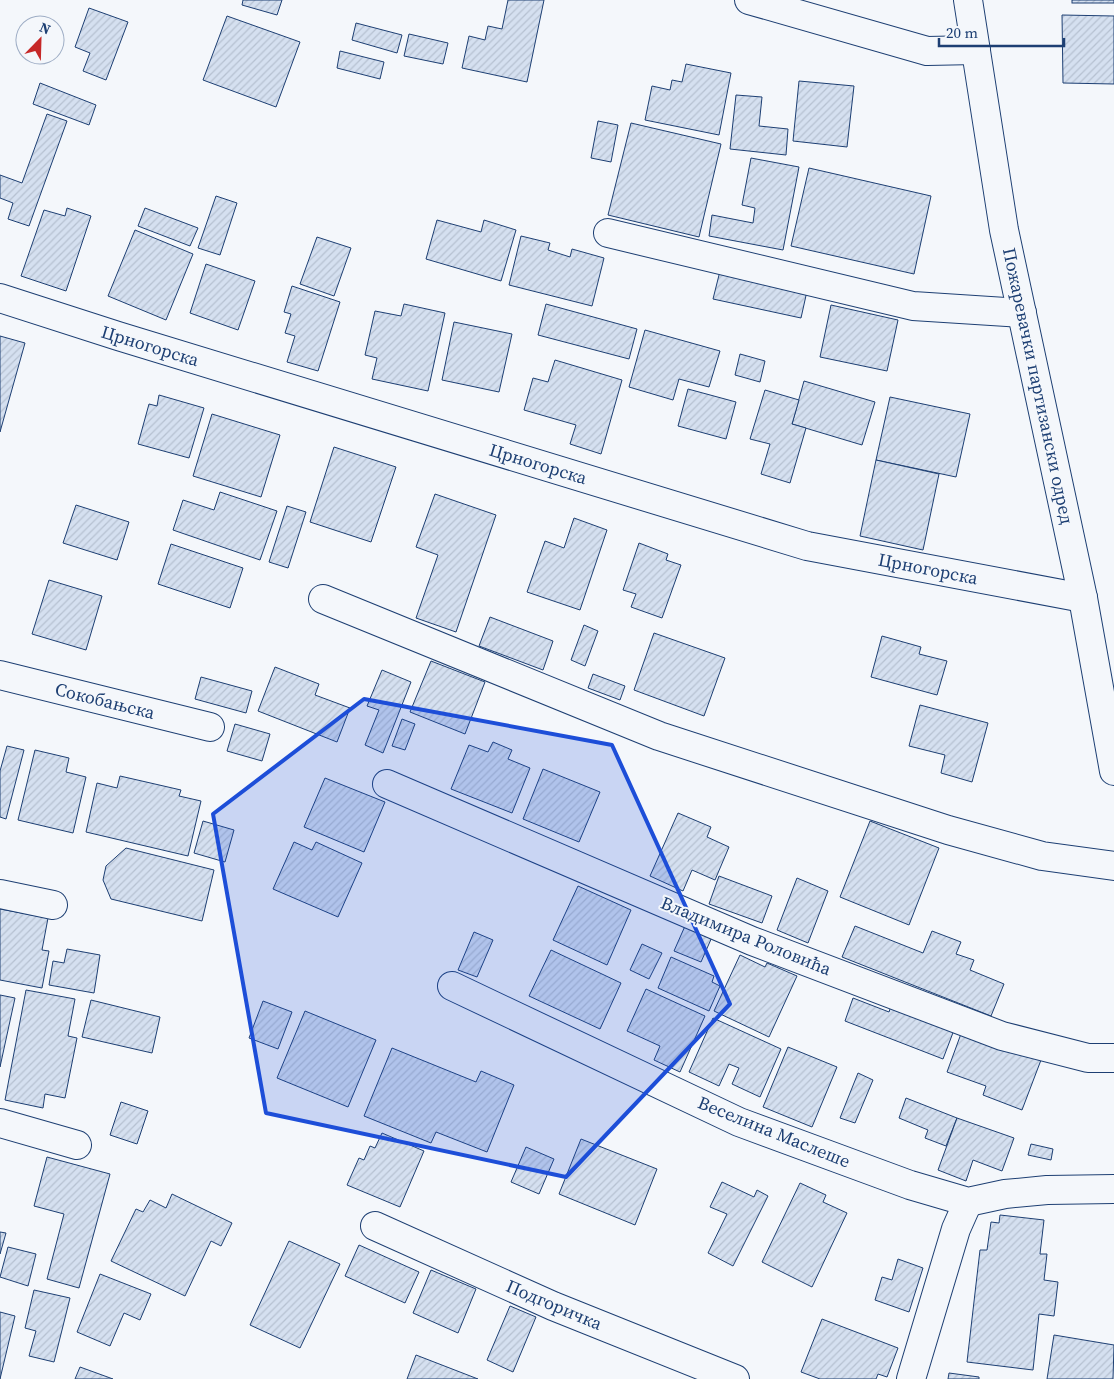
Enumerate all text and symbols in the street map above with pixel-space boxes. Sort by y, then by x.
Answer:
north arrow [15,15,65,65]
scale bar [939,15,1064,47]
text: N [36,17,54,39]
text: 20 m [946,22,978,43]
street label: Пожаревачки партизански одред [997,245,1080,526]
street label: Црногорска [98,319,203,373]
street label: Црногорска [486,437,591,491]
street label: Црногорска [876,547,981,591]
street label: Сокобањска [53,676,158,725]
street label: Владимира Роловића [657,890,836,982]
street label: Веселина Маслеше [694,1090,854,1174]
street label: Подгоричка [502,1273,607,1336]

